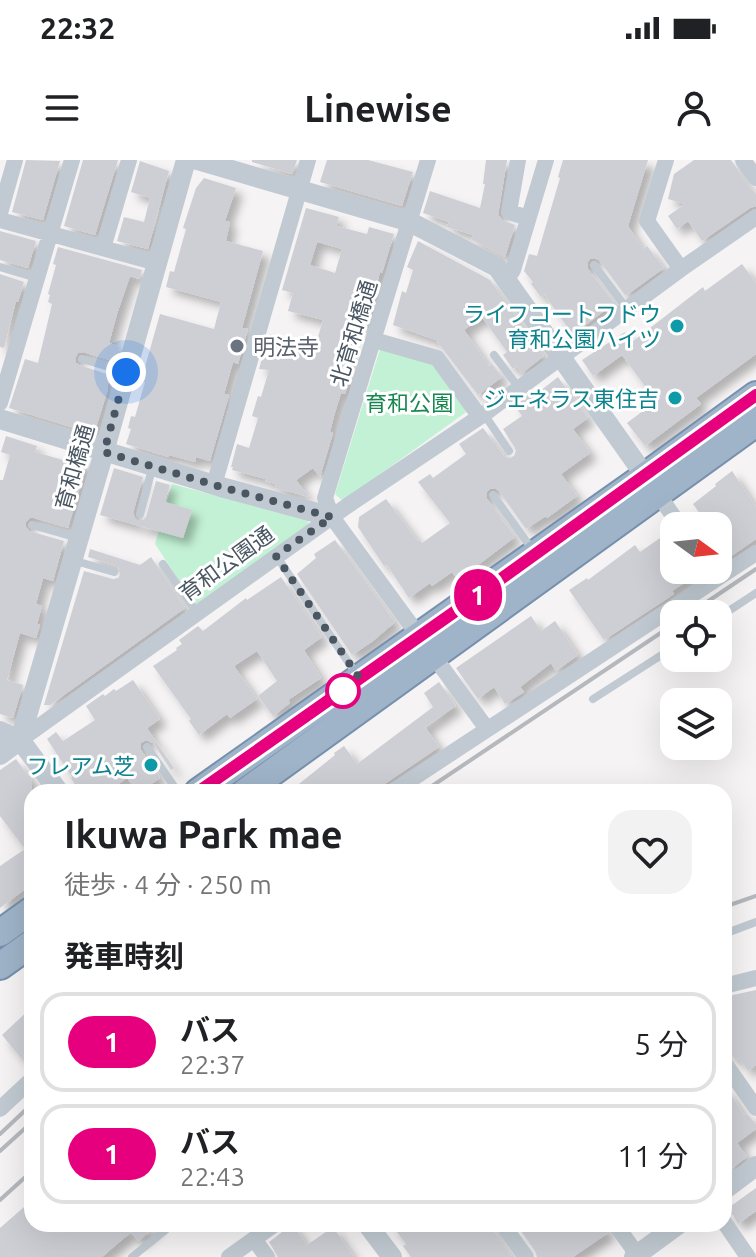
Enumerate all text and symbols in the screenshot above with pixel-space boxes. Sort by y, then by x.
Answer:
text: 22:32 [40,11,115,45]
icon: menu [40,86,84,130]
icon: person [672,86,716,130]
text: Linewise [304,88,452,129]
street label: 北育和橋通 [325,277,381,389]
place label: ライフコートフドウ 育和公園ハイツ [463,301,661,351]
marker: ライフコートフドウ 育和公園ハイツ [668,317,686,335]
place label: 明法寺 [253,334,319,359]
marker: 明法寺 [228,337,246,355]
your location [106,352,146,392]
place label: ジェネラス東住吉 [483,386,659,411]
marker: ジェネラス東住吉 [666,389,684,407]
park label: 育和公園 [365,390,453,415]
street label: 育和橋通 [50,421,98,513]
north arrow [660,512,732,584]
map controls [660,512,732,760]
street label: 育和公園通 [174,521,278,605]
line badge: 1 [452,569,504,621]
text: 1 [470,579,486,610]
button: locate [660,600,732,672]
unlabelled marker [326,674,360,708]
button: layers [660,688,732,760]
place label: フレアム芝 [27,753,135,778]
marker: フレアム芝 [142,756,160,774]
button: heart [608,810,692,894]
text: Ikuwa Park mae [64,813,343,855]
text: 徒歩 · 4 分 · 250 m [64,870,272,899]
text: 発車時刻 [64,939,184,973]
text: バス [180,1013,240,1047]
text: 1 [104,1026,120,1057]
text: 5 分 [634,1027,688,1061]
text: 22:37 [180,1050,245,1079]
text: バス [180,1125,240,1159]
text: 1 [104,1138,120,1169]
text: 11 分 [617,1139,688,1173]
text: 22:43 [180,1162,245,1191]

